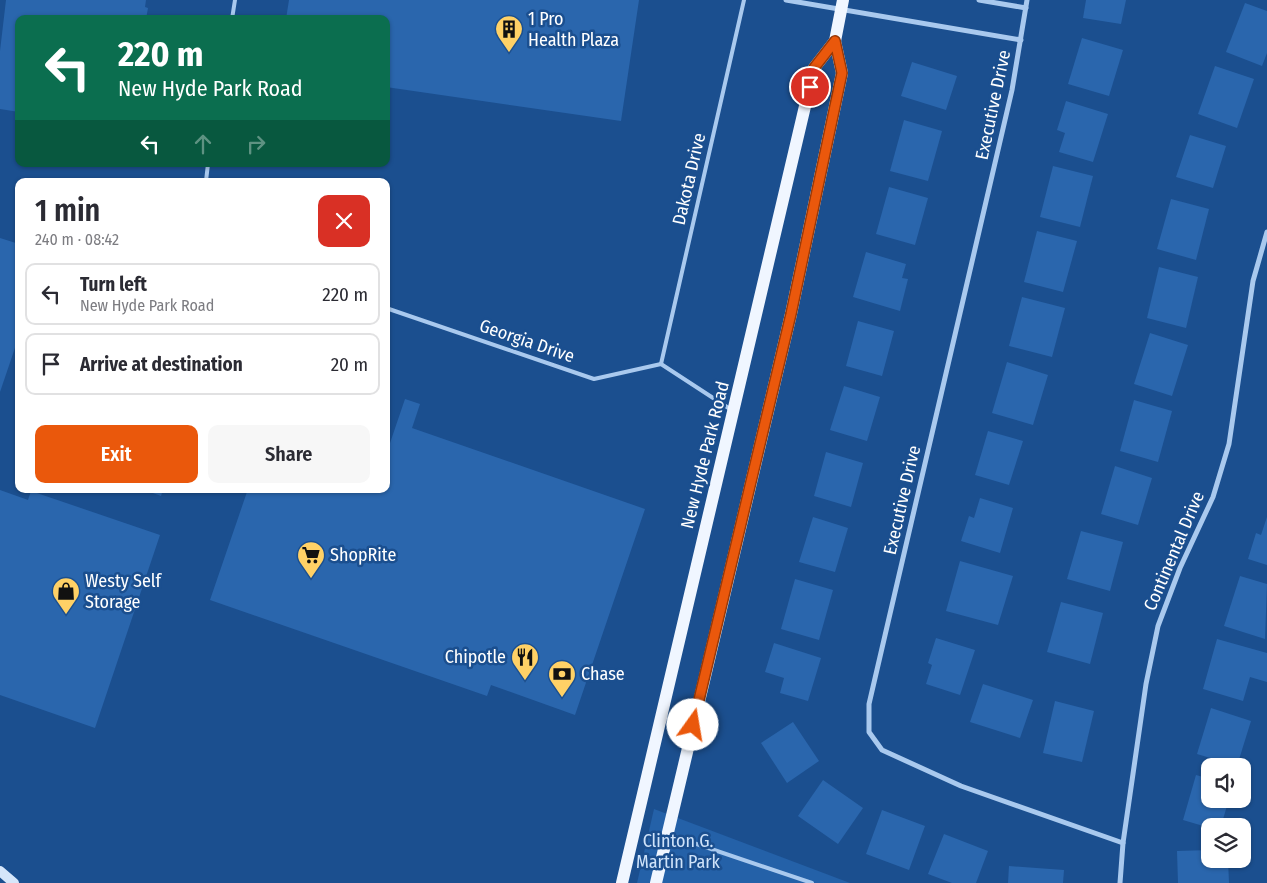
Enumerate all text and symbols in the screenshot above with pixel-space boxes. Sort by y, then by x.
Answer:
place label: 1 Pro Health Plaza [528,8,619,51]
building icon: 1 Pro Health Plaza [494,14,524,53]
text: 220 m [118,33,204,75]
icon: left [35,35,100,100]
street label: Executive Drive [971,48,1015,162]
pin [789,66,831,108]
icon: arrive [796,73,824,101]
text: New Hyde Park Road [118,75,303,102]
icon: left [136,130,164,158]
icon: ahead [189,130,217,158]
icon: right [242,130,270,158]
street label: Dakota Drive [668,131,710,227]
text: 1 min [35,193,100,229]
button: close [318,195,370,247]
text: 240 m · 08:42 [35,230,119,249]
text: Turn left [80,273,147,296]
icon: left [37,280,65,308]
text: 220 m [322,283,368,306]
text: New Hyde Park Road [80,296,214,315]
street label: Georgia Drive [477,315,577,368]
icon: arrive [37,350,65,378]
text: Arrive at destination [80,353,243,376]
text: 20 m [331,353,368,376]
street label: New Hyde Park Road [676,379,734,531]
button: Exit [35,425,198,483]
button: Share [208,425,370,483]
street label: Executive Drive [879,443,925,557]
street label: Continental Drive [1139,488,1209,614]
supermarket icon: ShopRite [296,540,326,579]
place label: ShopRite [330,544,396,566]
place label: Westy Self Storage [85,570,163,613]
shop icon: Westy Self Storage [51,576,81,615]
restaurant icon: Chipotle [510,642,540,681]
place label: Chipotle [445,646,506,668]
bank icon: Chase [547,659,577,698]
place label: Chase [581,663,625,685]
position arrow [666,698,718,750]
map controls [1201,758,1251,868]
button: sound [1201,758,1251,808]
button: layers [1201,818,1251,868]
park label: Clinton G. Martin Park [636,830,721,873]

